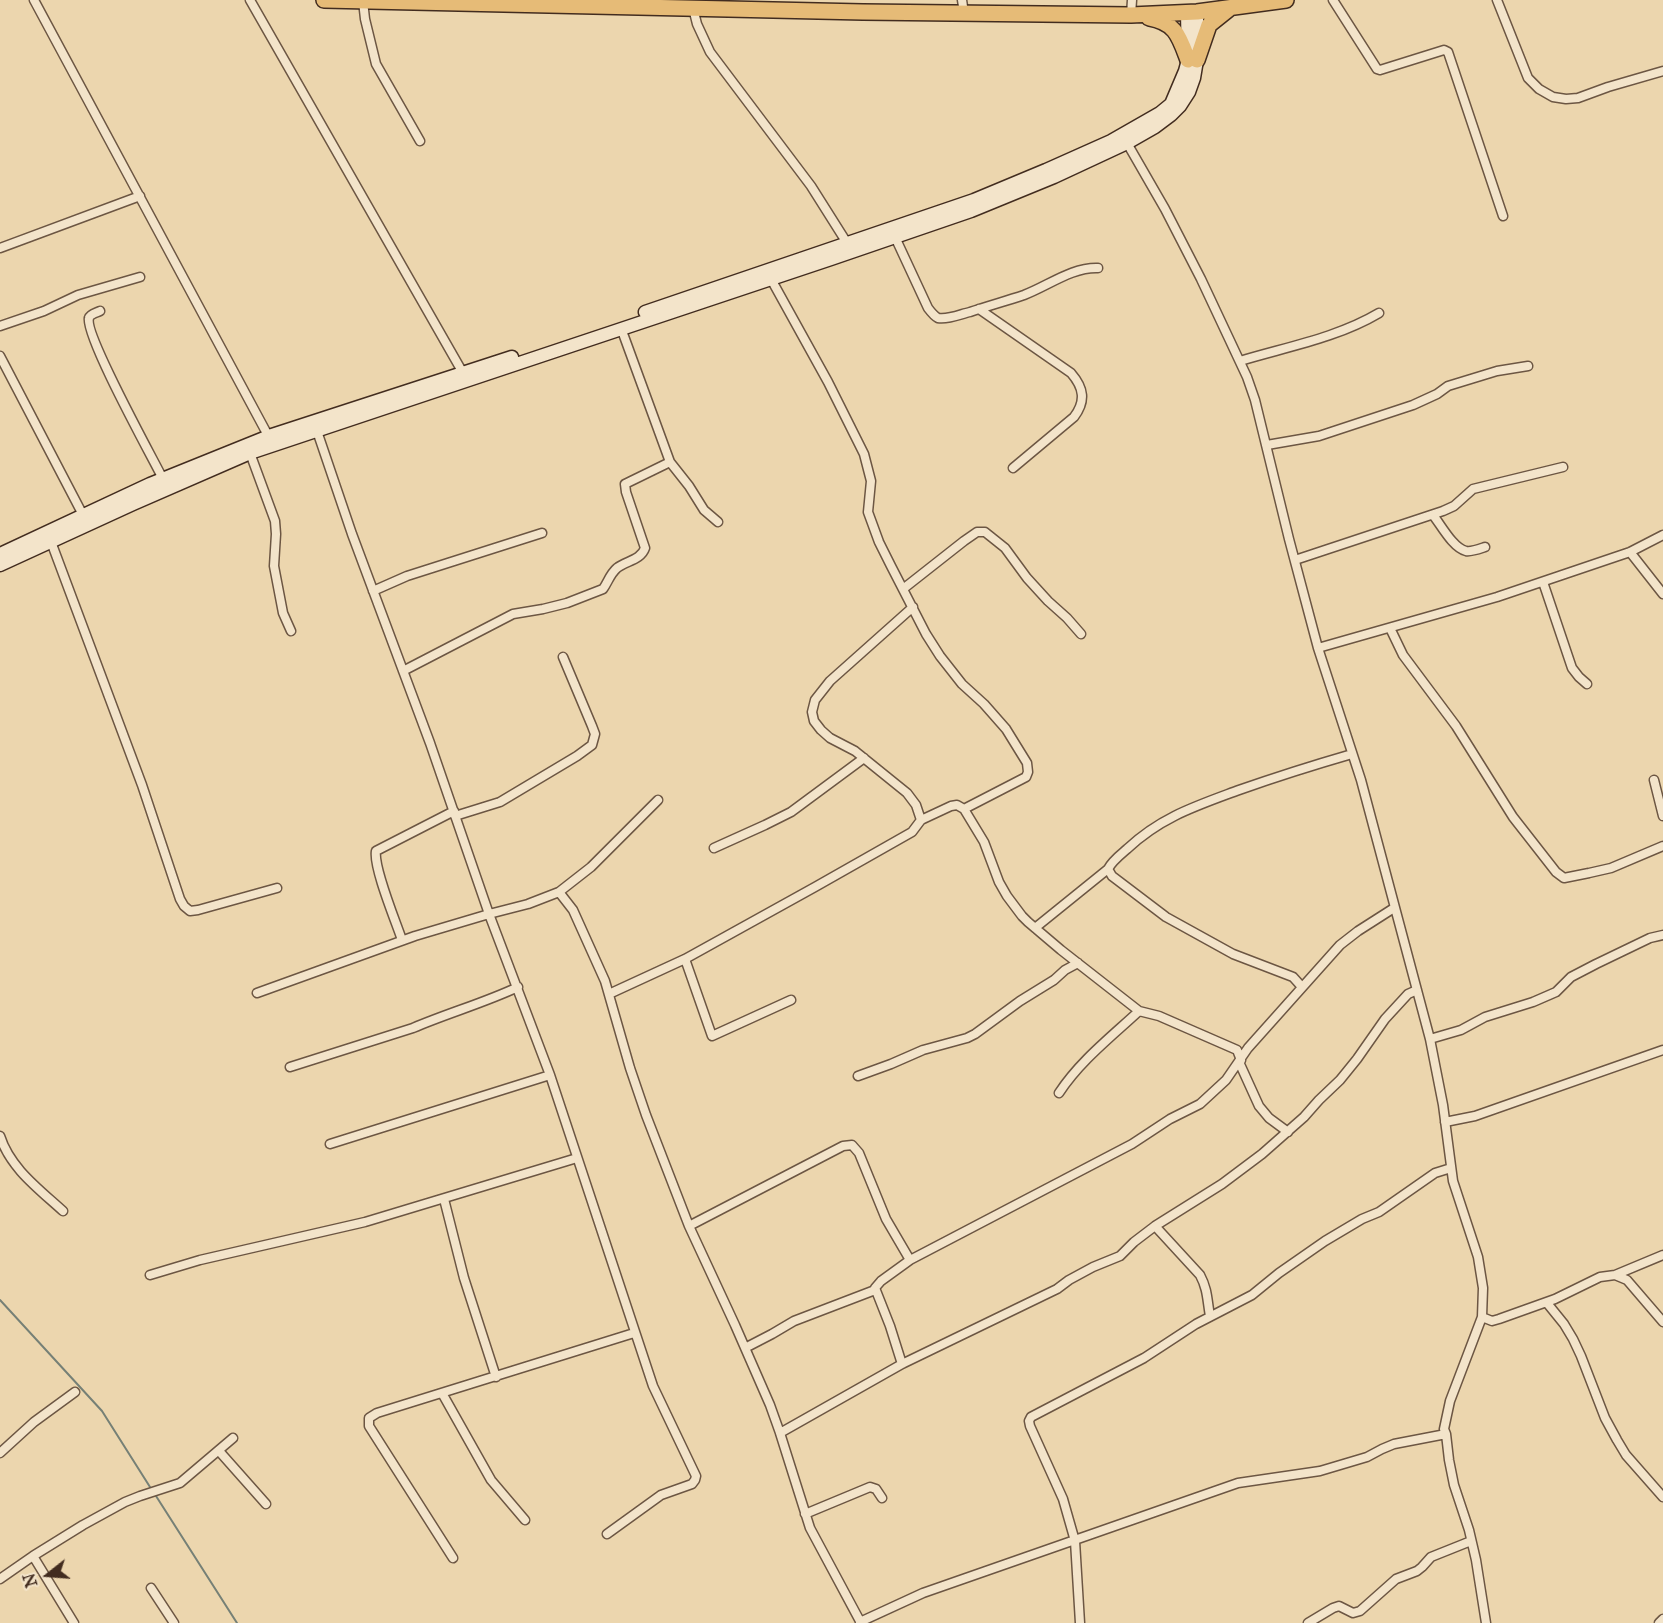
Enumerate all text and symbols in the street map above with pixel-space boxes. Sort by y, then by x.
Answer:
north arrow [18,1545,78,1605]
text: N [19,1571,41,1590]

